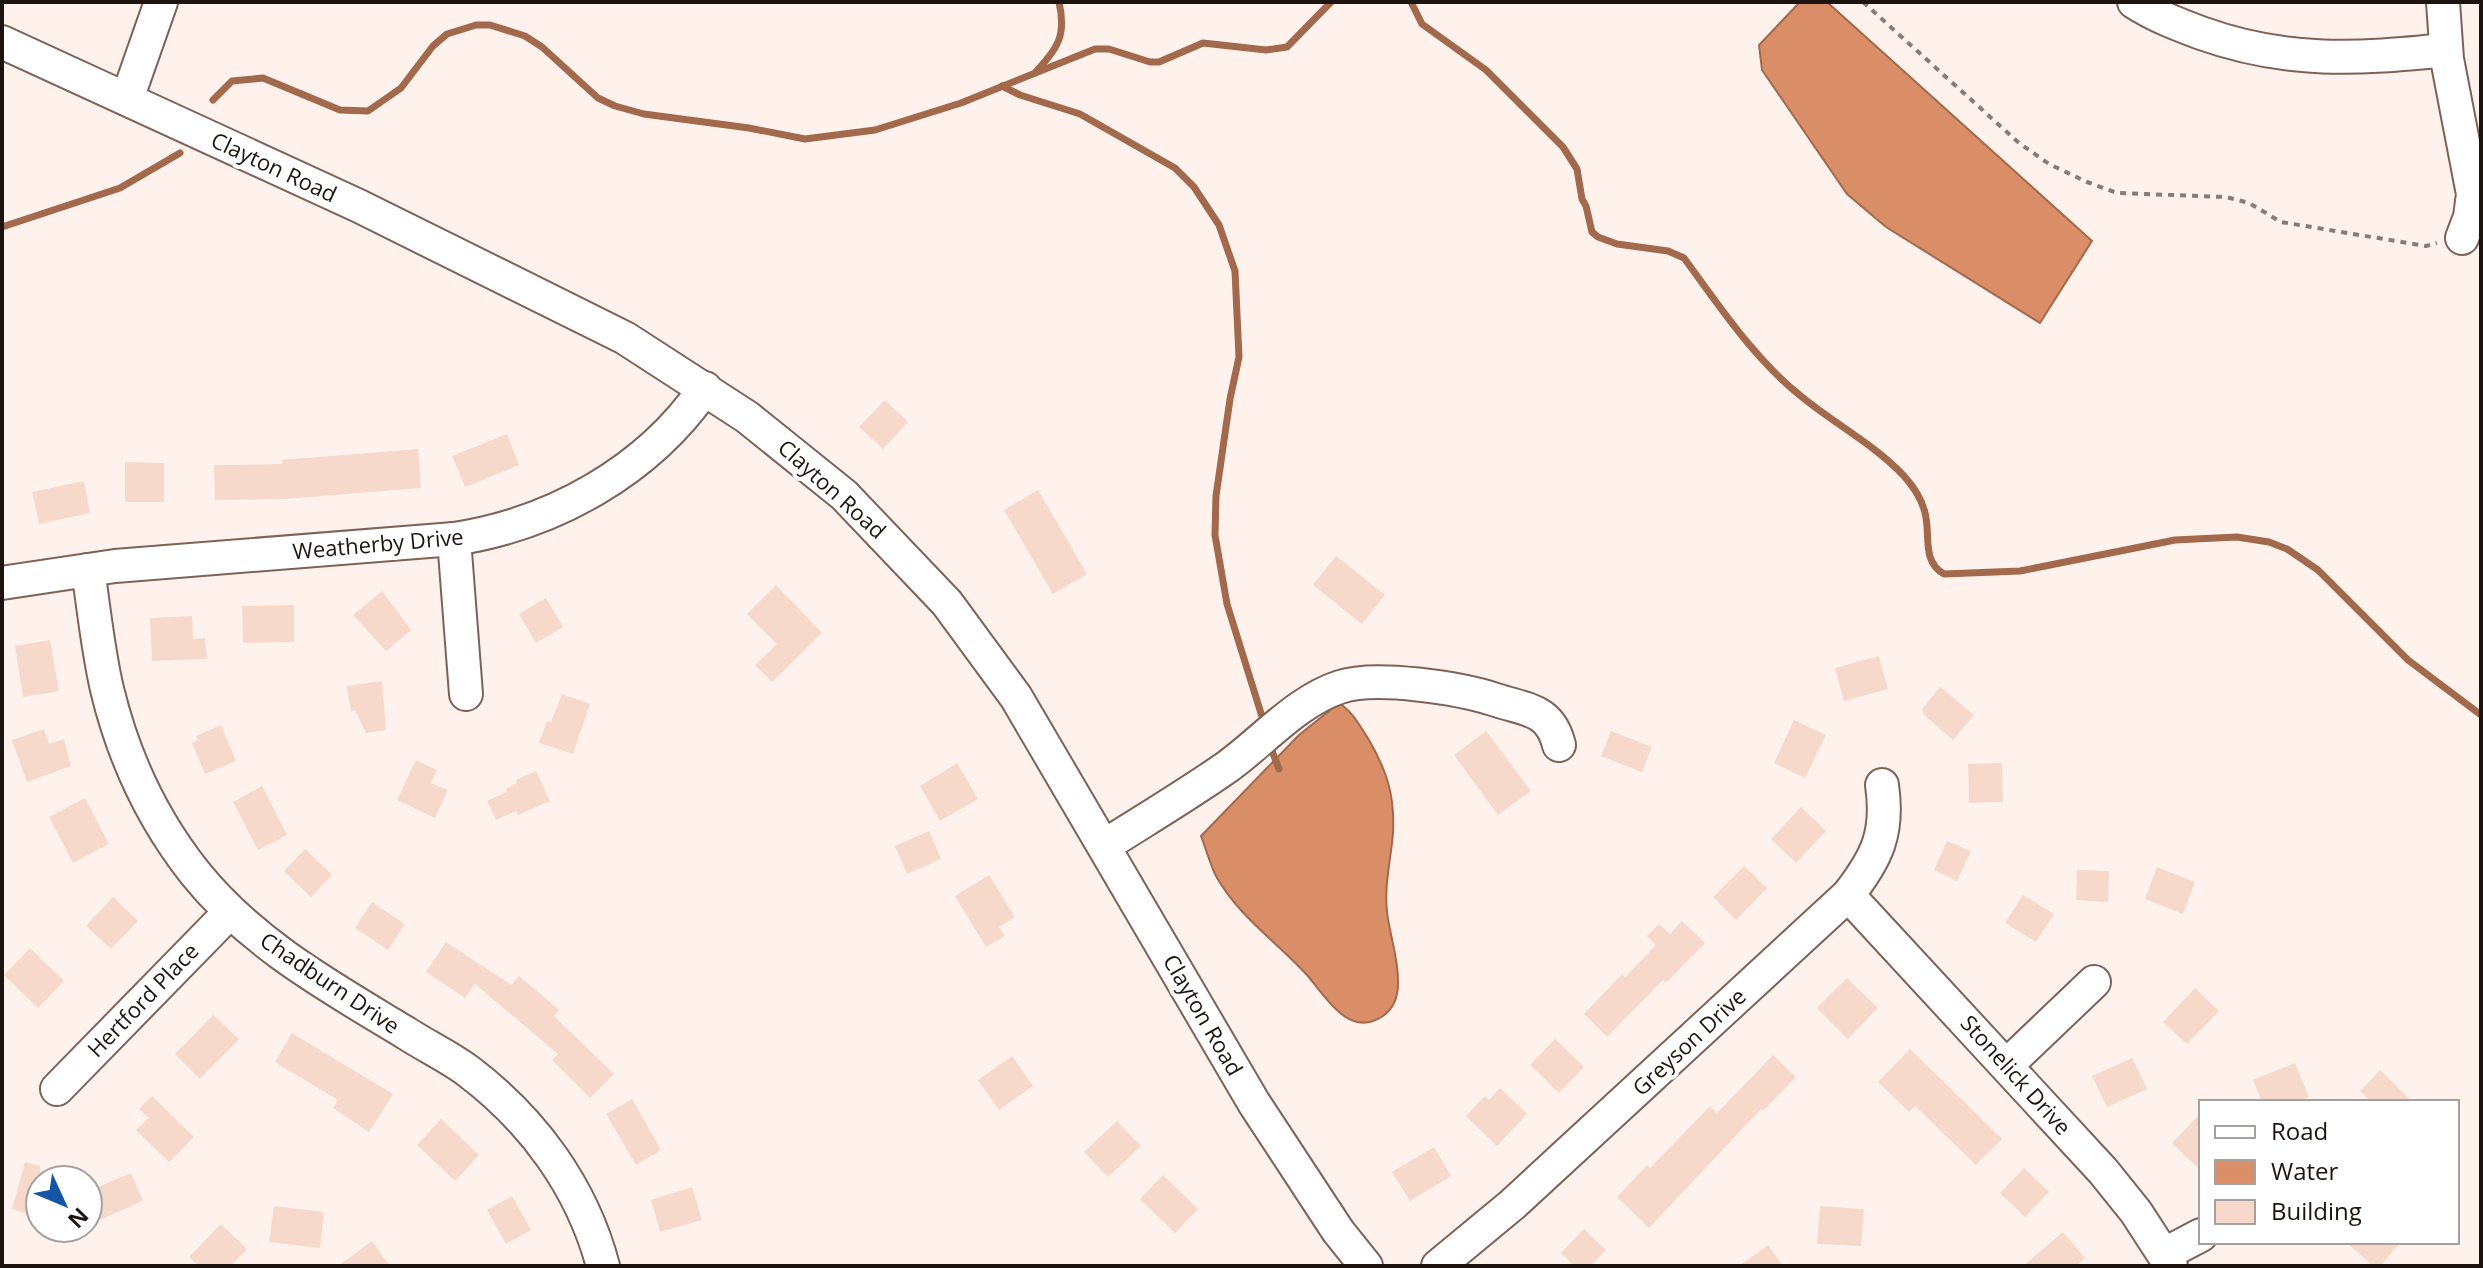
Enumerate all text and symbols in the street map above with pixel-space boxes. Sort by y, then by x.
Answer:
street label: Clayton Road [207,124,342,208]
street label: Clayton Road [772,432,893,545]
street label: Weatherby Drive [291,521,465,565]
street label: Chadburn Drive [255,924,406,1040]
street label: Hertford Place [80,936,205,1063]
street label: Clayton Road [1157,948,1251,1081]
street label: Greyson Drive [1625,981,1752,1102]
street label: Stonelick Drive [1955,1008,2079,1141]
legend [2199,1100,2459,1244]
text: Road [2271,1114,2328,1147]
text: Water [2271,1154,2339,1187]
north arrow [24,1164,104,1244]
text: Building [2271,1194,2362,1227]
text: N [62,1202,96,1235]

